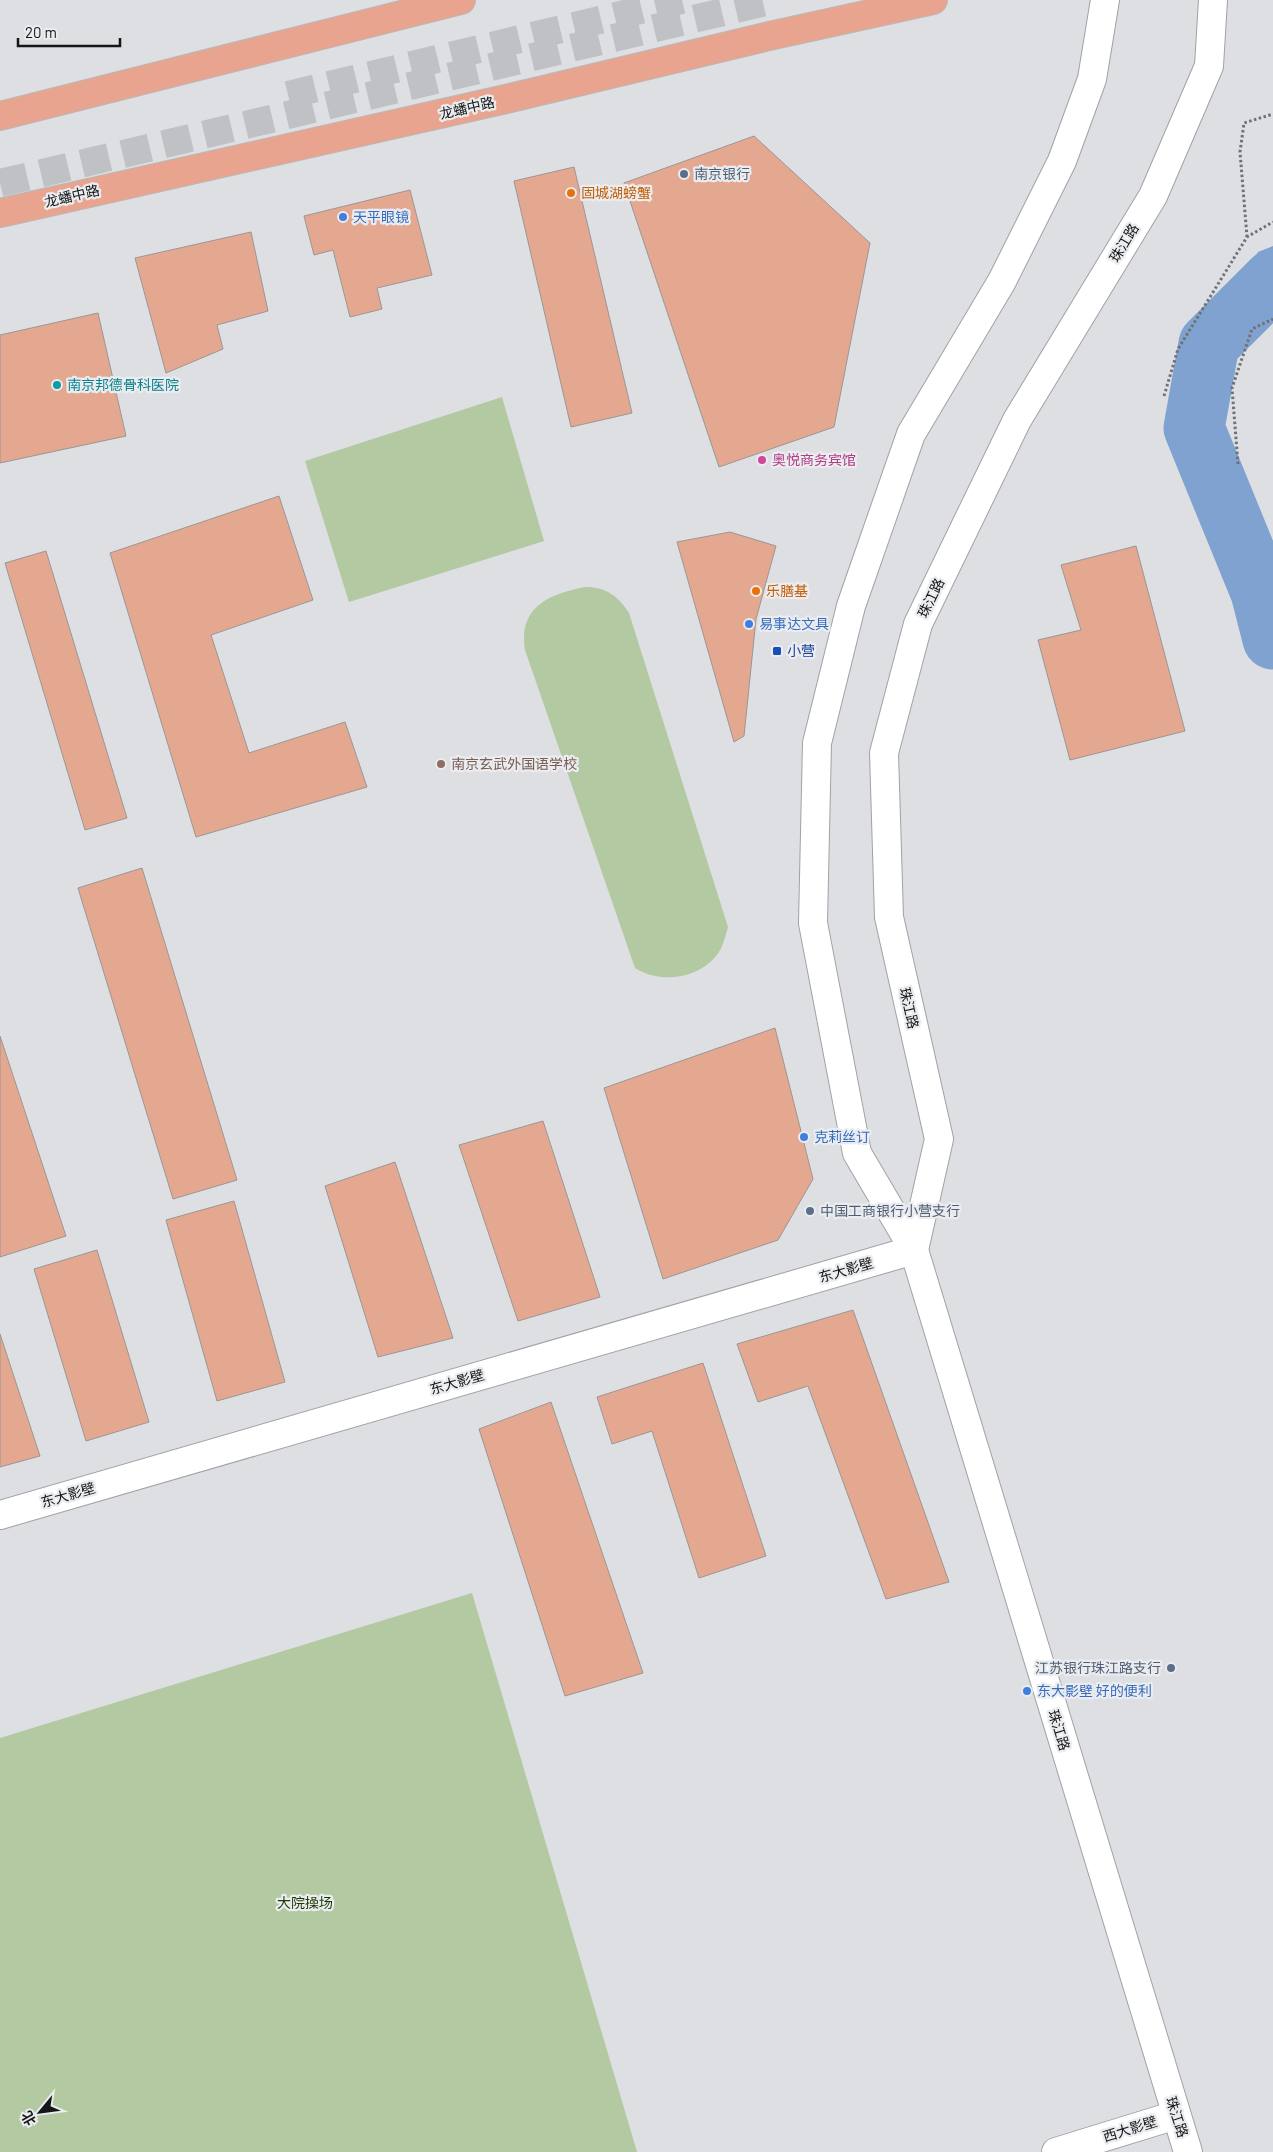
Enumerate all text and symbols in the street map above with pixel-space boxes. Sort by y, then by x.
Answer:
scale bar [18,15,120,47]
text: 20 m [25,23,57,41]
street label: 龙蟠中路 [438,93,496,122]
place label: 南京银行 [694,165,750,182]
marker: 南京银行 [678,168,690,180]
street label: 龙蟠中路 [43,181,101,210]
place label: 固城湖螃蟹 [581,184,651,201]
marker: 固城湖螃蟹 [565,187,577,199]
place label: 天平眼镜 [353,208,409,225]
marker: 天平眼镜 [337,211,349,223]
street label: 珠江路 [1105,220,1142,265]
place label: 南京邦德骨科医院 [67,376,179,393]
marker: 南京邦德骨科医院 [51,379,63,391]
place label: 奥悦商务宾馆 [772,451,856,468]
marker: 奥悦商务宾馆 [756,454,768,466]
street label: 珠江路 [914,575,947,620]
place label: 乐膳基 [766,582,808,599]
marker: 乐膳基 [750,585,762,597]
place label: 易事达文具 [759,615,829,632]
marker: 易事达文具 [743,618,755,630]
place label: 小营 [787,642,815,659]
marker: 小营 [771,645,783,657]
place label: 南京玄武外国语学校 [451,755,577,772]
marker: 南京玄武外国语学校 [435,758,447,770]
street label: 珠江路 [896,986,922,1030]
place label: 克莉丝订 [814,1128,870,1145]
marker: 克莉丝订 [798,1131,810,1143]
place label: 中国工商银行小营支行 [820,1202,960,1219]
marker: 中国工商银行小营支行 [804,1205,816,1217]
street label: 东大影壁 [817,1254,875,1285]
street label: 东大影壁 [428,1366,486,1397]
street label: 东大影壁 [39,1479,97,1510]
place label: 江苏银行珠江路支行 [1035,1659,1161,1676]
marker: 江苏银行珠江路支行 [1165,1662,1177,1674]
place label: 东大影壁 好的便利 [1037,1682,1152,1699]
marker: 东大影壁 好的便利 [1021,1685,1033,1697]
street label: 珠江路 [1045,1707,1074,1752]
park label: 大院操场 [277,1894,333,1911]
north arrow [15,2087,65,2137]
street label: 珠江路 [1163,2094,1192,2139]
text: 北 [17,2108,39,2129]
street label: 西大影壁 [1101,2112,1159,2145]

